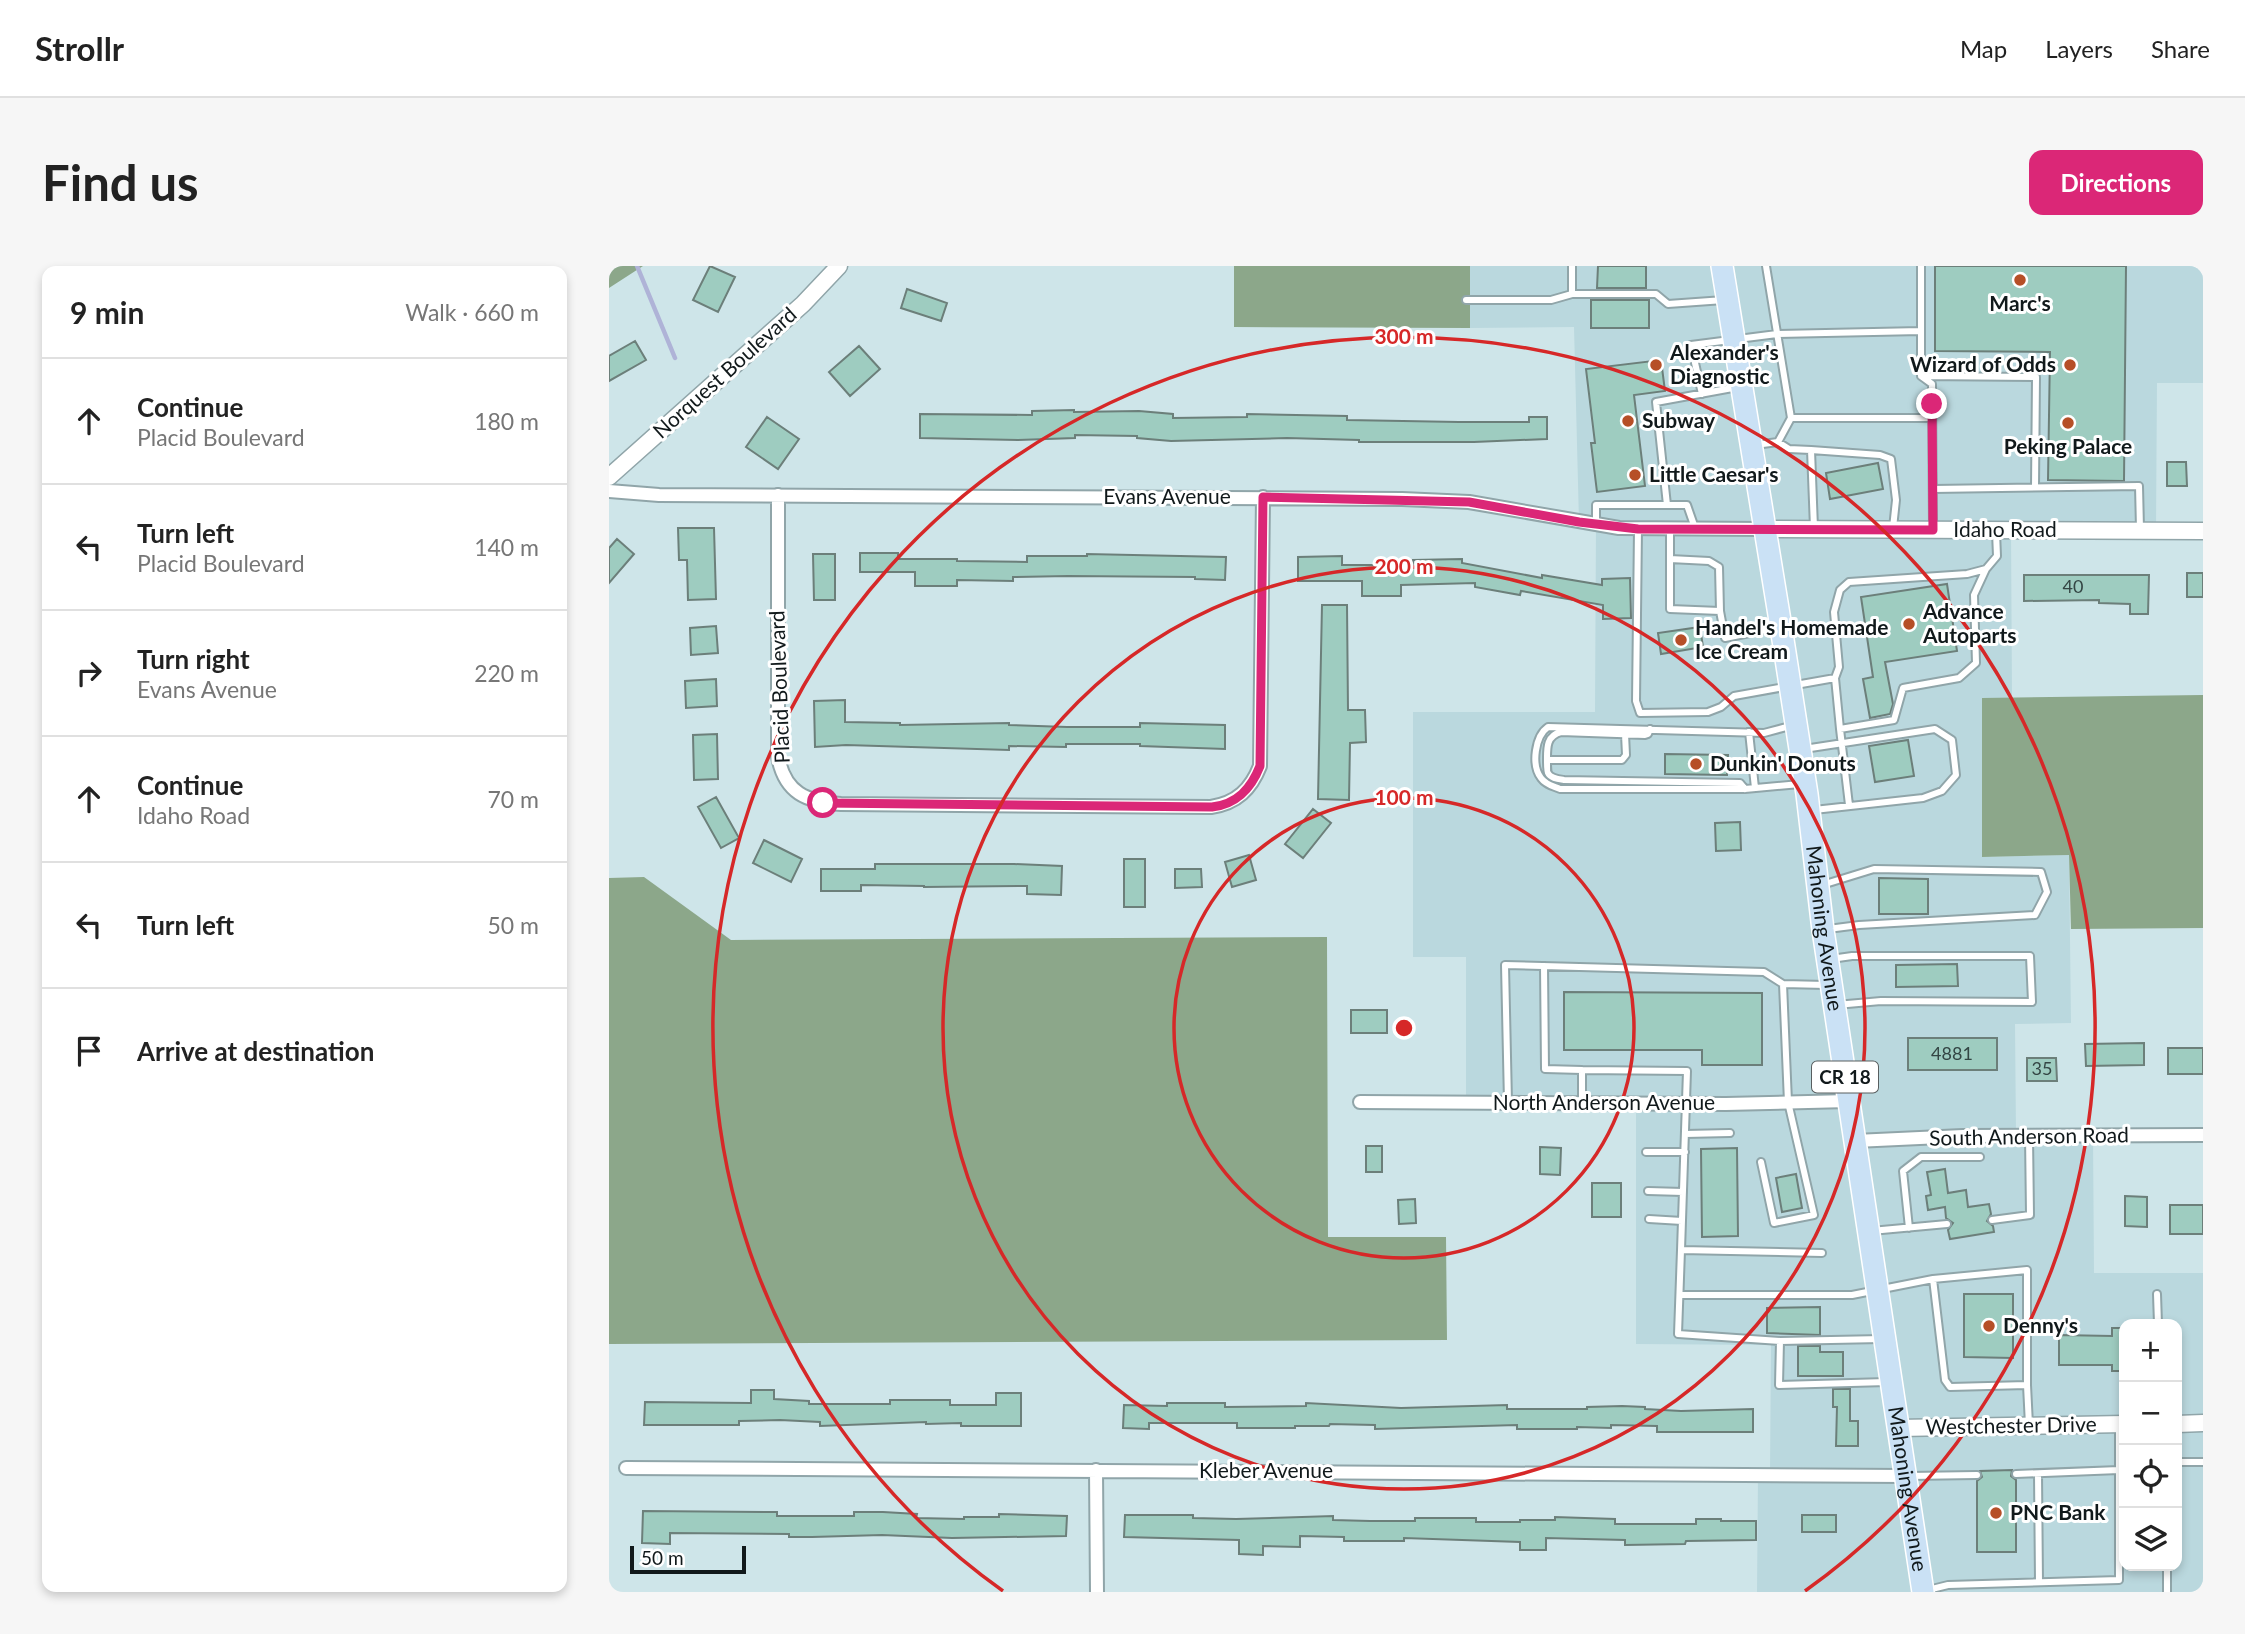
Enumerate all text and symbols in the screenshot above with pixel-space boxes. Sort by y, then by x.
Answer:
text: Strollr [35,28,124,68]
text: Map [1960,34,2007,63]
text: Layers [2045,34,2113,63]
text: Share [2151,34,2210,63]
button: Directions [2029,150,2203,215]
text: Find us [42,153,199,211]
marker: Marc's [2012,272,2028,288]
place label: Marc's [1989,290,2051,315]
text: 9 min [70,294,144,330]
text: Walk · 660 m [405,298,539,326]
street label: Norquest Boulevard [647,301,801,443]
text: 300 m [1374,323,1434,348]
place label: Alexander's Diagnostic [1669,339,1779,388]
place label: Wizard of Odds [1910,351,2056,376]
marker: Alexander's Diagnostic [1648,357,1664,373]
marker: Wizard of Odds [2062,357,2078,373]
route end [1916,388,1947,419]
text: Continue [137,391,243,423]
icon: ahead [70,402,108,440]
text: 180 m [474,407,539,435]
place label: Subway [1642,407,1716,432]
marker: Subway [1620,413,1636,429]
marker: Peking Palace [2060,415,2076,431]
text: Placid Boulevard [137,423,305,451]
place label: Peking Palace [2004,433,2132,458]
place label: Little Caesar's [1649,461,1778,486]
marker: Little Caesar's [1627,467,1643,483]
street label: Evans Avenue [1103,483,1231,508]
street label: Idaho Road [1953,516,2057,541]
text: Turn left [137,517,234,549]
icon: left [70,528,108,566]
text: 140 m [474,533,539,561]
text: Placid Boulevard [137,549,305,577]
text: 200 m [1374,553,1434,578]
house number: 40 [2063,575,2083,597]
place label: Advance Autoparts [1922,598,2016,647]
street label: Placid Boulevard [763,610,794,764]
place label: Handel's Homemade Ice Cream [1695,614,1888,663]
marker: Advance Autoparts [1901,616,1917,632]
marker: Handel's Homemade Ice Cream [1673,632,1689,648]
text: Turn right [137,643,250,675]
icon: right [70,654,108,692]
text: 220 m [474,659,539,687]
text: Evans Avenue [137,675,277,703]
place label: Dunkin' Donuts [1710,750,1856,775]
marker: Dunkin' Donuts [1688,756,1704,772]
text: Continue [137,769,243,801]
icon: ahead [70,780,108,818]
text: 100 m [1374,784,1434,809]
text: 70 m [488,785,539,813]
route start [807,787,838,818]
text: Idaho Road [137,801,250,829]
street label: Mahoning Avenue [1802,844,1849,1012]
icon: left [70,906,108,944]
text: Turn left [137,909,234,941]
text: 50 m [488,911,539,939]
centre of rings [1392,1016,1416,1040]
icon: arrive [70,1032,108,1070]
text: Arrive at destination [137,1035,374,1067]
house number: 4881 [1931,1042,1973,1064]
house number: 35 [2032,1057,2052,1079]
road number: CR 18 [1812,1062,1878,1092]
street label: North Anderson Avenue [1493,1089,1715,1114]
street label: South Anderson Road [1929,1121,2129,1150]
place label: Denny's [2003,1312,2078,1337]
marker: Denny's [1981,1318,1997,1334]
map controls [2119,1319,2182,1571]
button: + [2119,1319,2182,1382]
button: − [2119,1382,2182,1445]
street label: Mahoning Avenue [1884,1404,1934,1573]
street label: Westchester Drive [1925,1411,2097,1438]
button: locate [2119,1445,2182,1508]
street label: Kleber Avenue [1199,1457,1333,1482]
place label: PNC Bank [2010,1499,2106,1524]
marker: PNC Bank [1988,1505,2004,1521]
button: layers [2119,1508,2182,1571]
scale bar [630,1543,745,1575]
text: 50 m [641,1546,684,1569]

